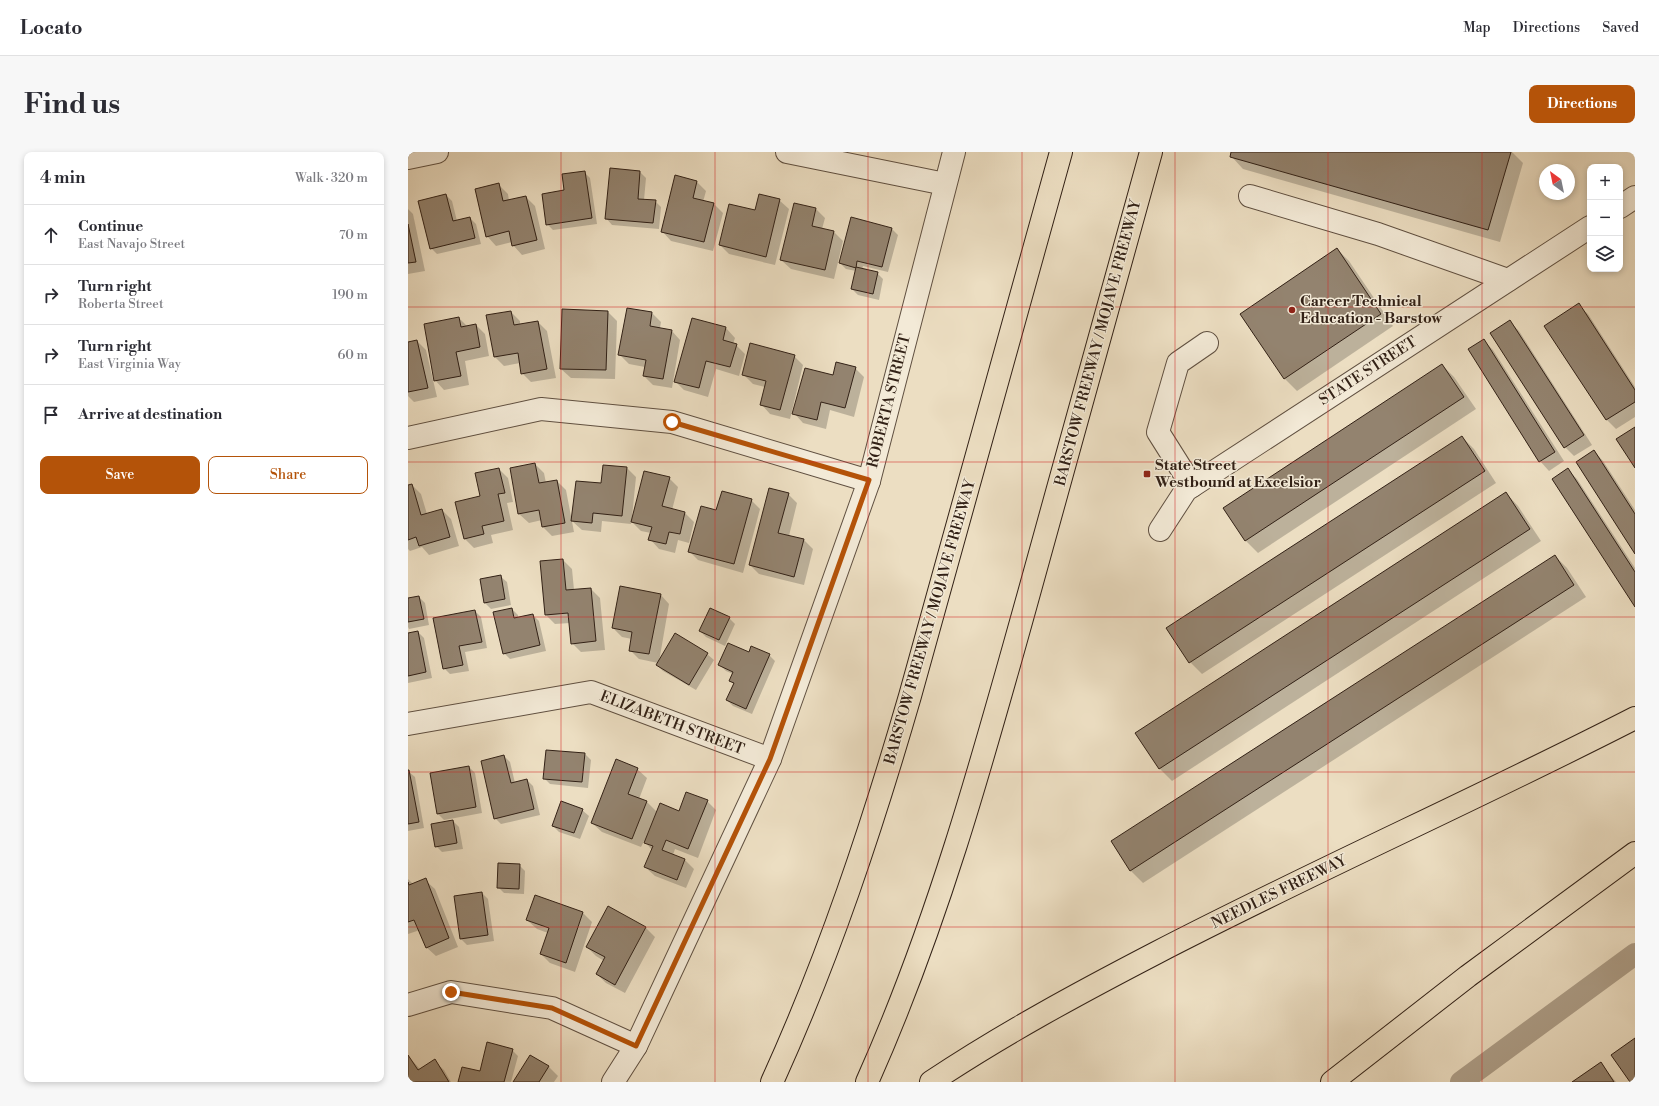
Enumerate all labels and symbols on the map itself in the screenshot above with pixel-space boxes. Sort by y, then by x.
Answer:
north arrow [1539,164,1575,200]
street label: BARSTOW FREEWAY / MOJAVE FREEWAY [1050,197,1146,489]
place label: Career Technical Education - Barstow [1300,292,1442,328]
marker: Career Technical Education - Barstow [1287,305,1297,315]
street label: ROBERTA STREET [863,332,915,470]
street label: STATE STREET [1315,332,1421,410]
route start [663,413,681,431]
place label: State Street Westbound at Excelsior [1154,456,1321,492]
marker: State Street Westbound at Excelsior [1142,469,1152,479]
street label: BARSTOW FREEWAY / MOJAVE FREEWAY [880,476,980,767]
street label: ELIZABETH STREET [597,687,747,759]
street label: NEEDLES FREEWAY [1208,850,1351,933]
route end [442,983,460,1001]

